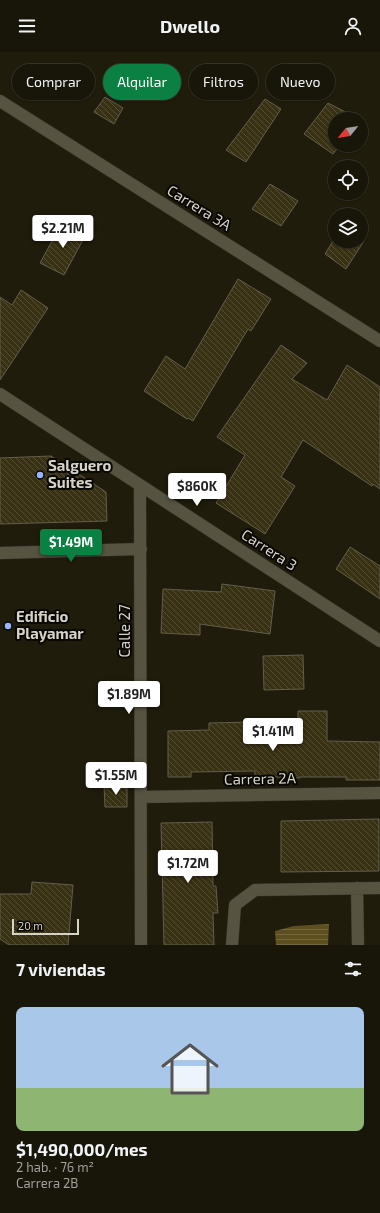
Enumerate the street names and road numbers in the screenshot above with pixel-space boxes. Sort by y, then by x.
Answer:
street label: Carrera 3A [164,180,235,234]
street label: Carrera 3 [238,525,301,574]
street label: Calle 27 [115,604,133,658]
street label: Carrera 2A [224,768,297,788]

